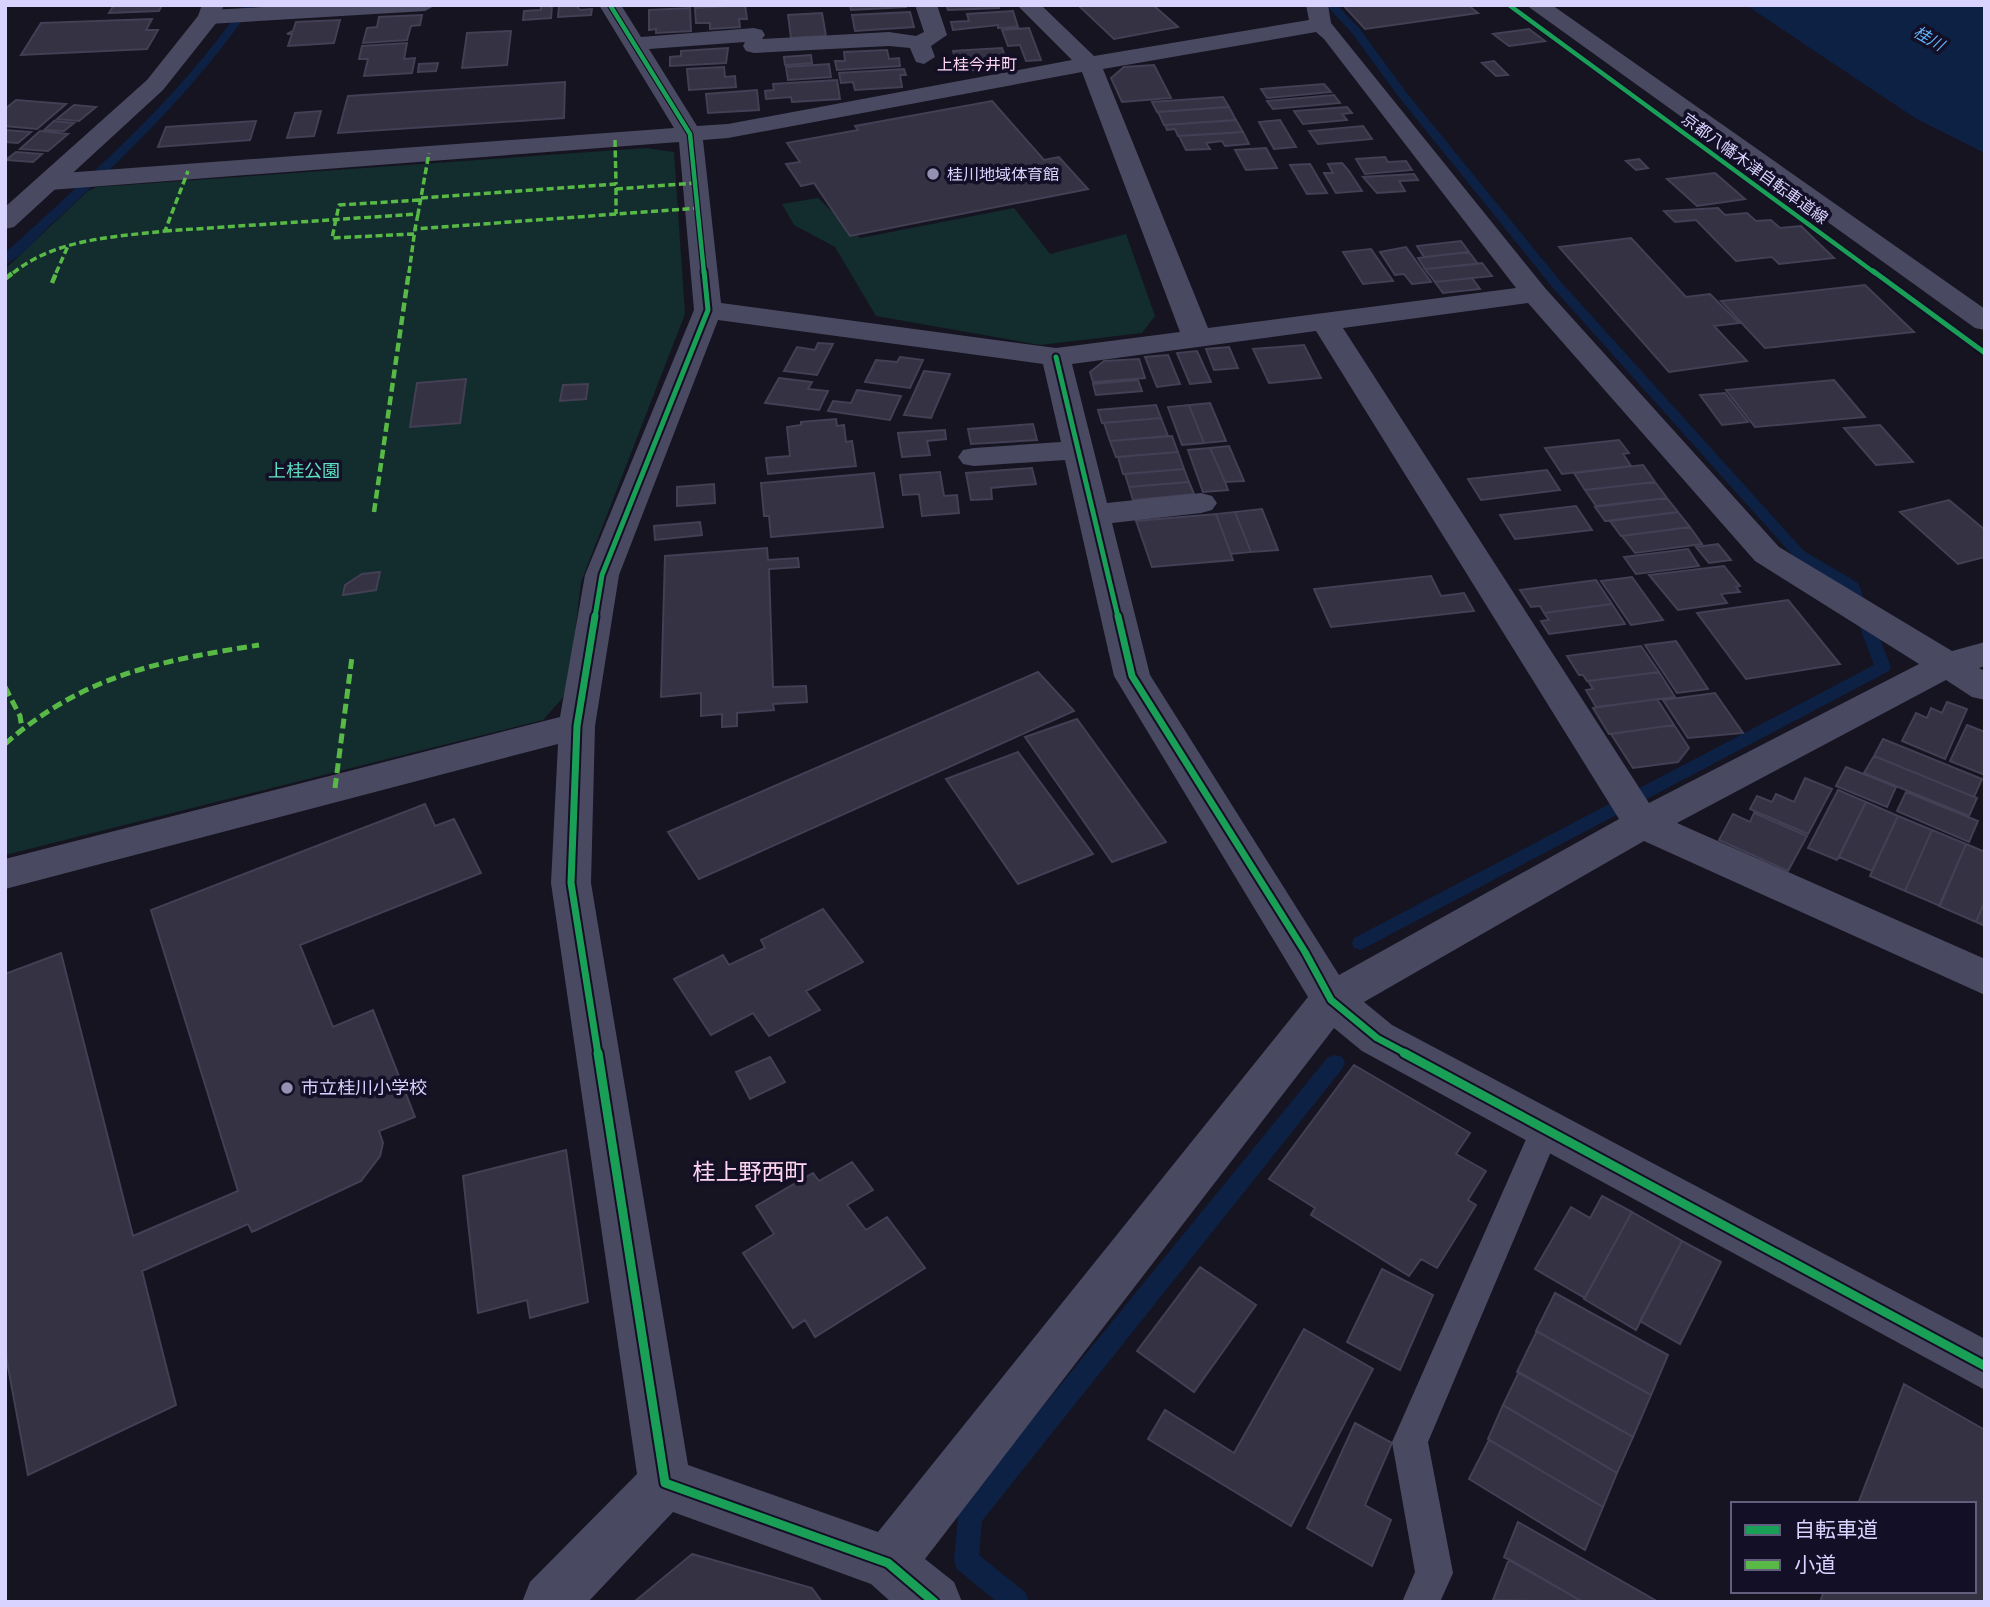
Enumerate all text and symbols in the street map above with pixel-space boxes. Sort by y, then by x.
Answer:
water label: 桂川 [1910,22,1949,56]
district label: 上桂今井町 [937,55,1017,74]
street label: 京都八幡木津自転車道線 [1678,109,1831,228]
place label: 桂川地域体育館 [947,165,1059,184]
marker: 桂川地域体育館 [925,166,941,182]
park label: 上桂公園 [268,460,340,482]
place label: 市立桂川小学校 [301,1077,427,1099]
marker: 市立桂川小学校 [279,1080,295,1096]
district label: 桂上野西町 [693,1158,808,1186]
legend [1731,1502,1976,1593]
text: 自転車道 [1794,1517,1878,1542]
text: 小道 [1794,1552,1836,1577]

